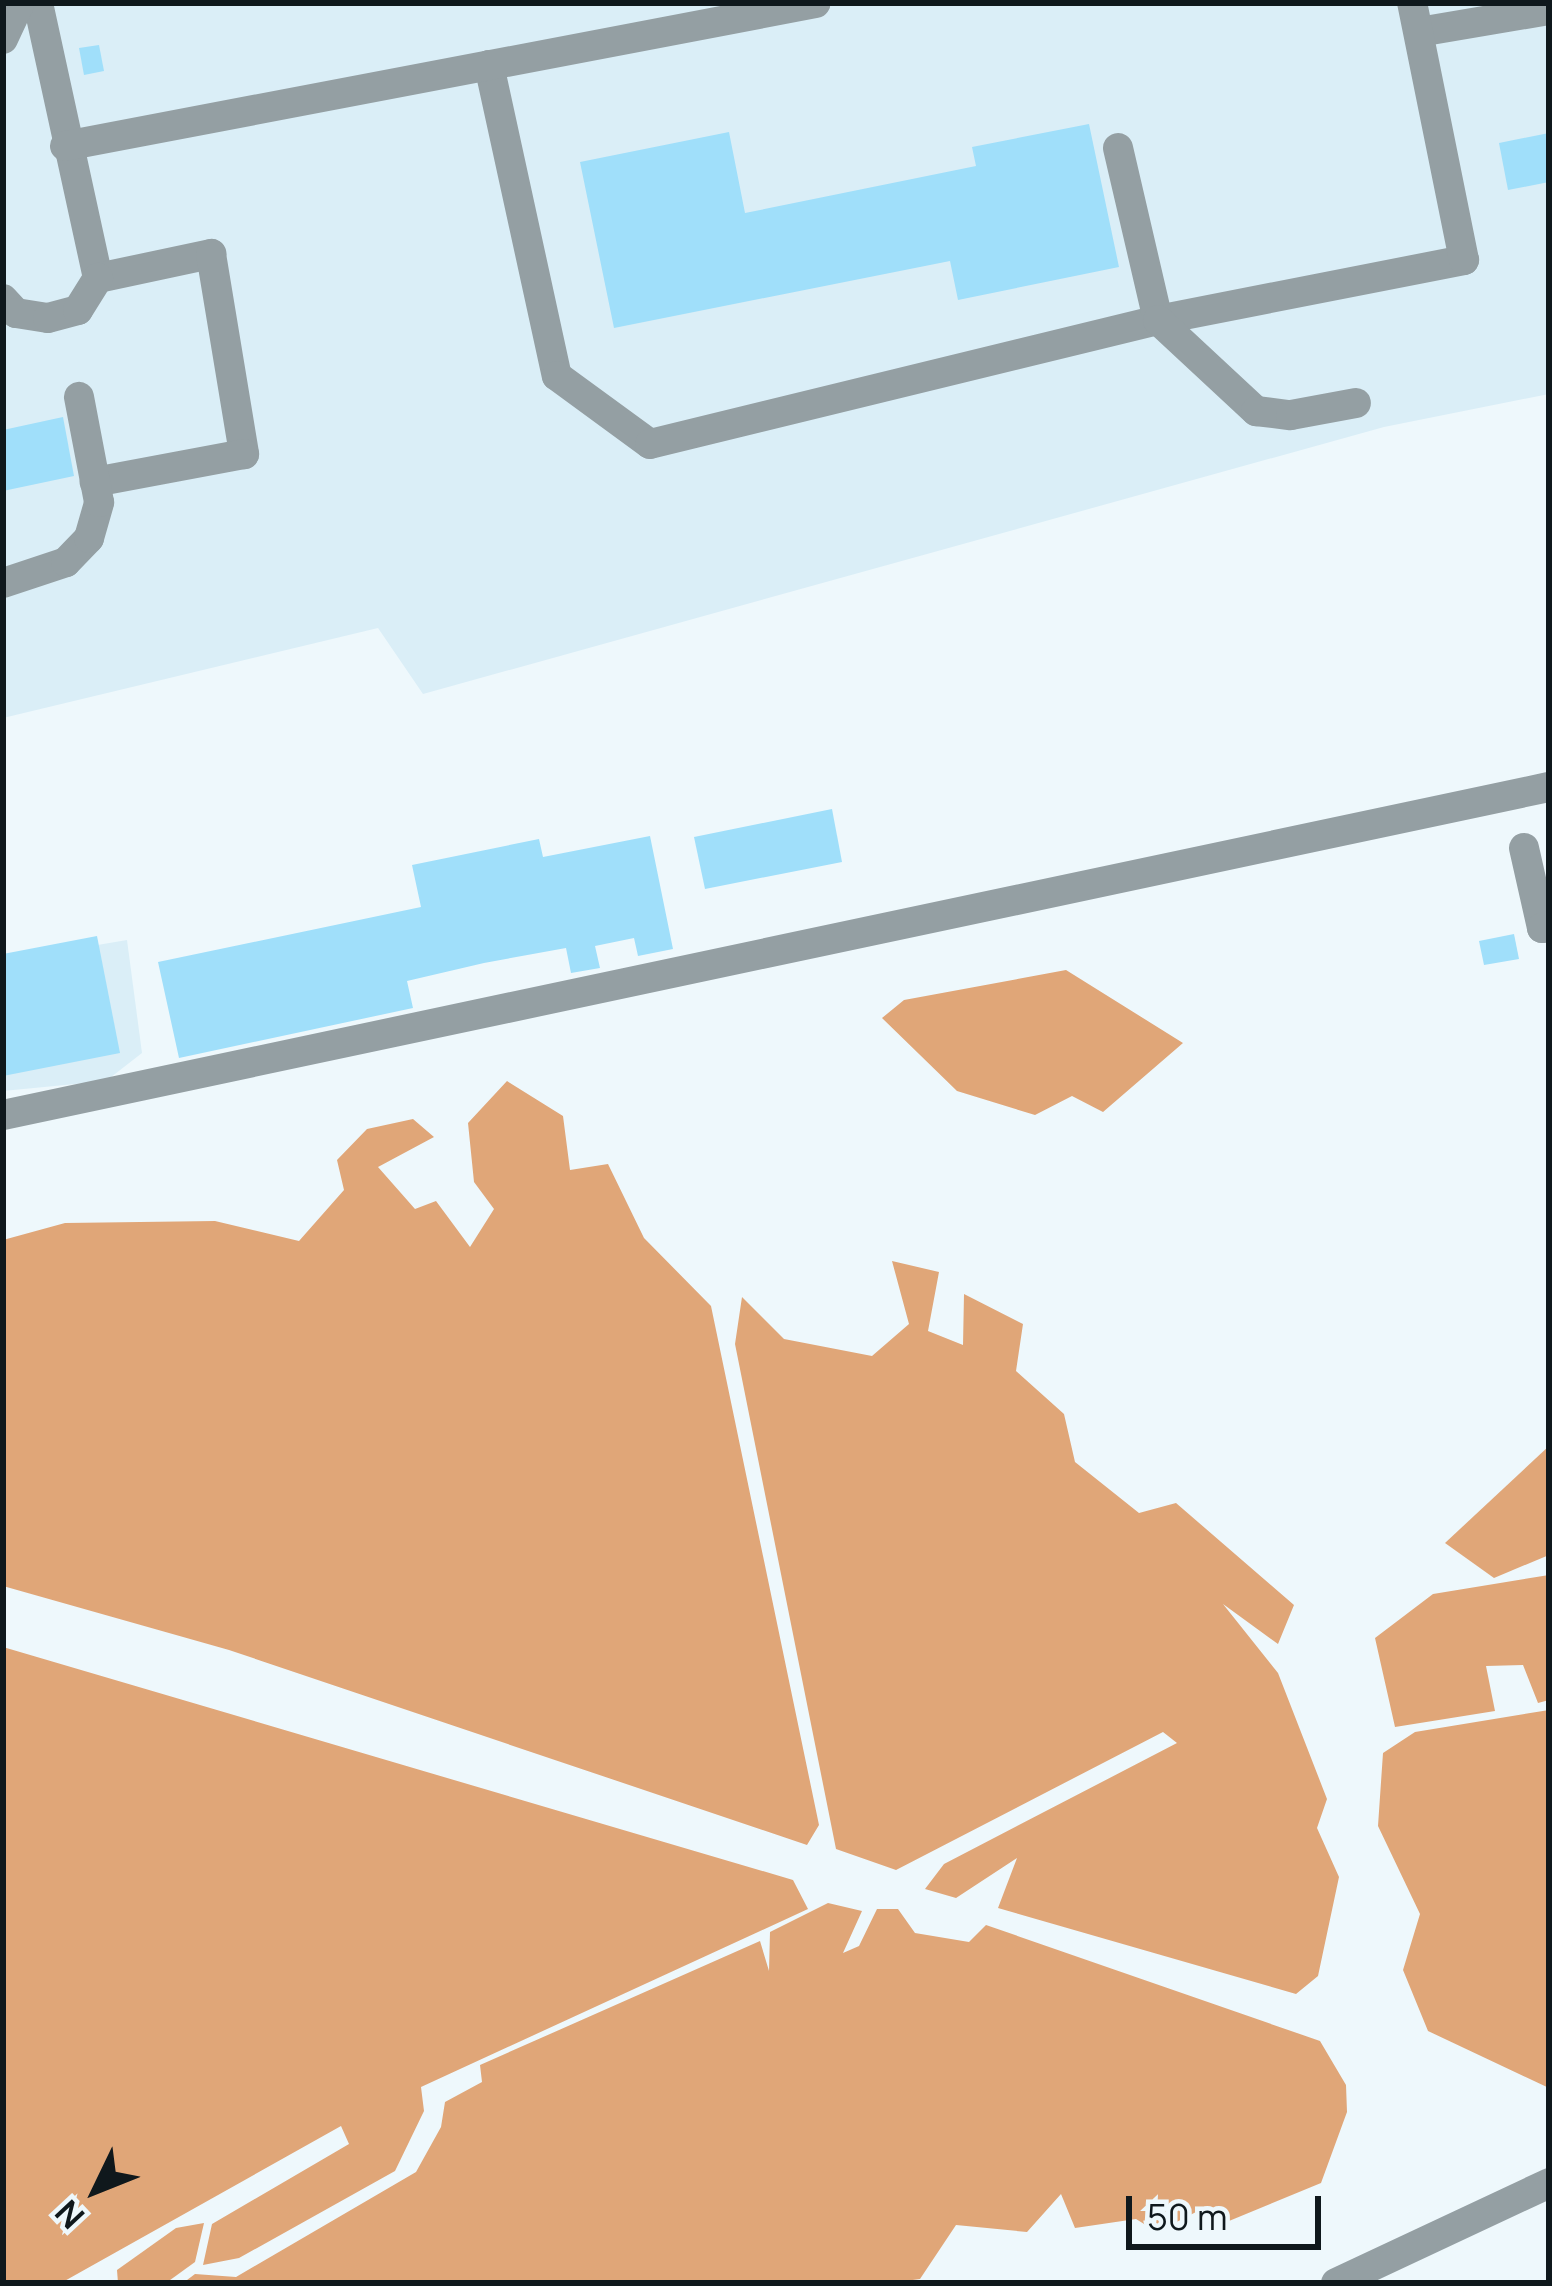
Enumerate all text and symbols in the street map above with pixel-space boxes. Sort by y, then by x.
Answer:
north arrow [36,2130,156,2250]
scale bar [1132,2172,1327,2246]
text: N [45,2191,94,2239]
text: 50 m [1147,2192,1227,2241]

